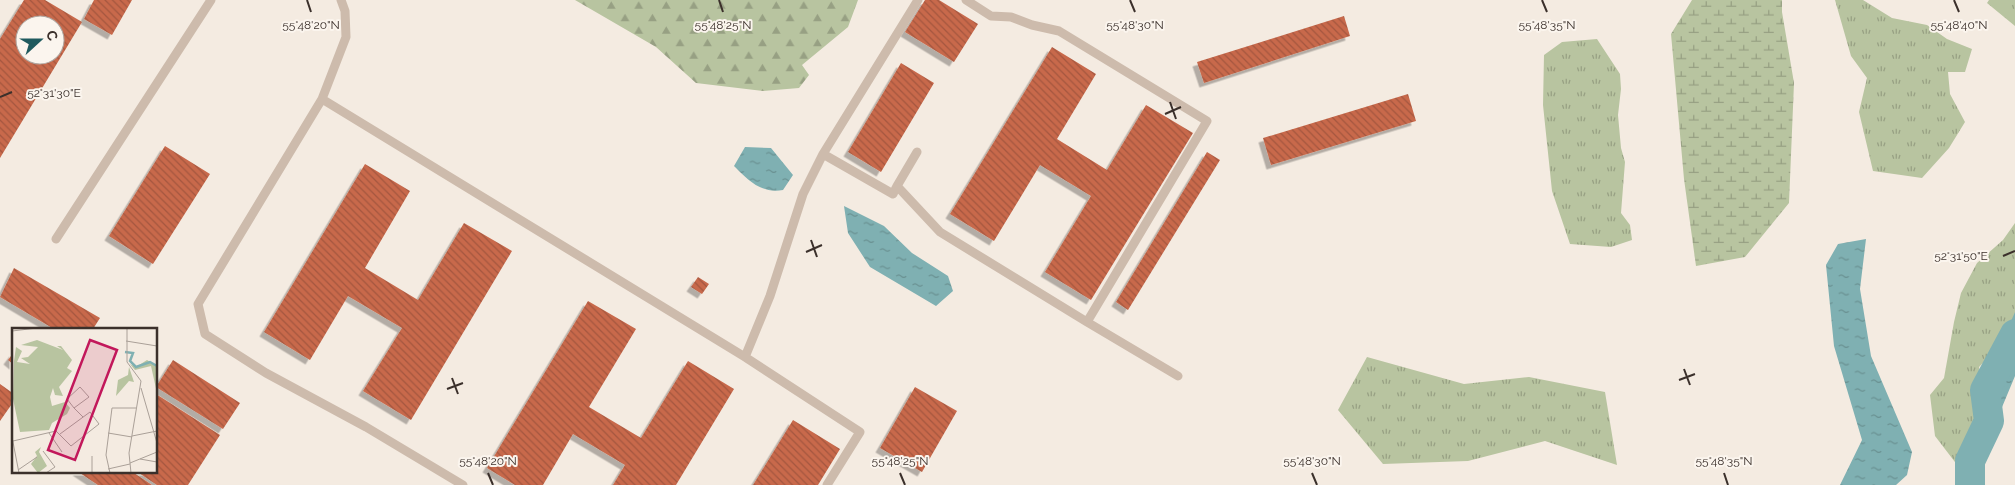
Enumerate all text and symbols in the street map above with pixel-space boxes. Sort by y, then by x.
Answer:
north arrow [15,15,65,65]
text: 55°48'20"N [282,18,340,32]
text: 55°48'25"N [695,18,751,32]
text: 55°48'30"N [1106,18,1164,32]
text: 55°48'35"N [1519,18,1575,32]
text: 55°48'40"N [1931,18,1987,32]
text: С [43,28,61,43]
text: 52°31'30"E [27,86,81,100]
text: 52°31'50"E [1934,249,1988,263]
inset map [12,328,158,472]
text: 55°48'20"N [459,454,517,468]
text: 55°48'25"N [872,454,928,468]
text: 55°48'30"N [1283,454,1341,468]
text: 55°48'35"N [1696,454,1752,468]

